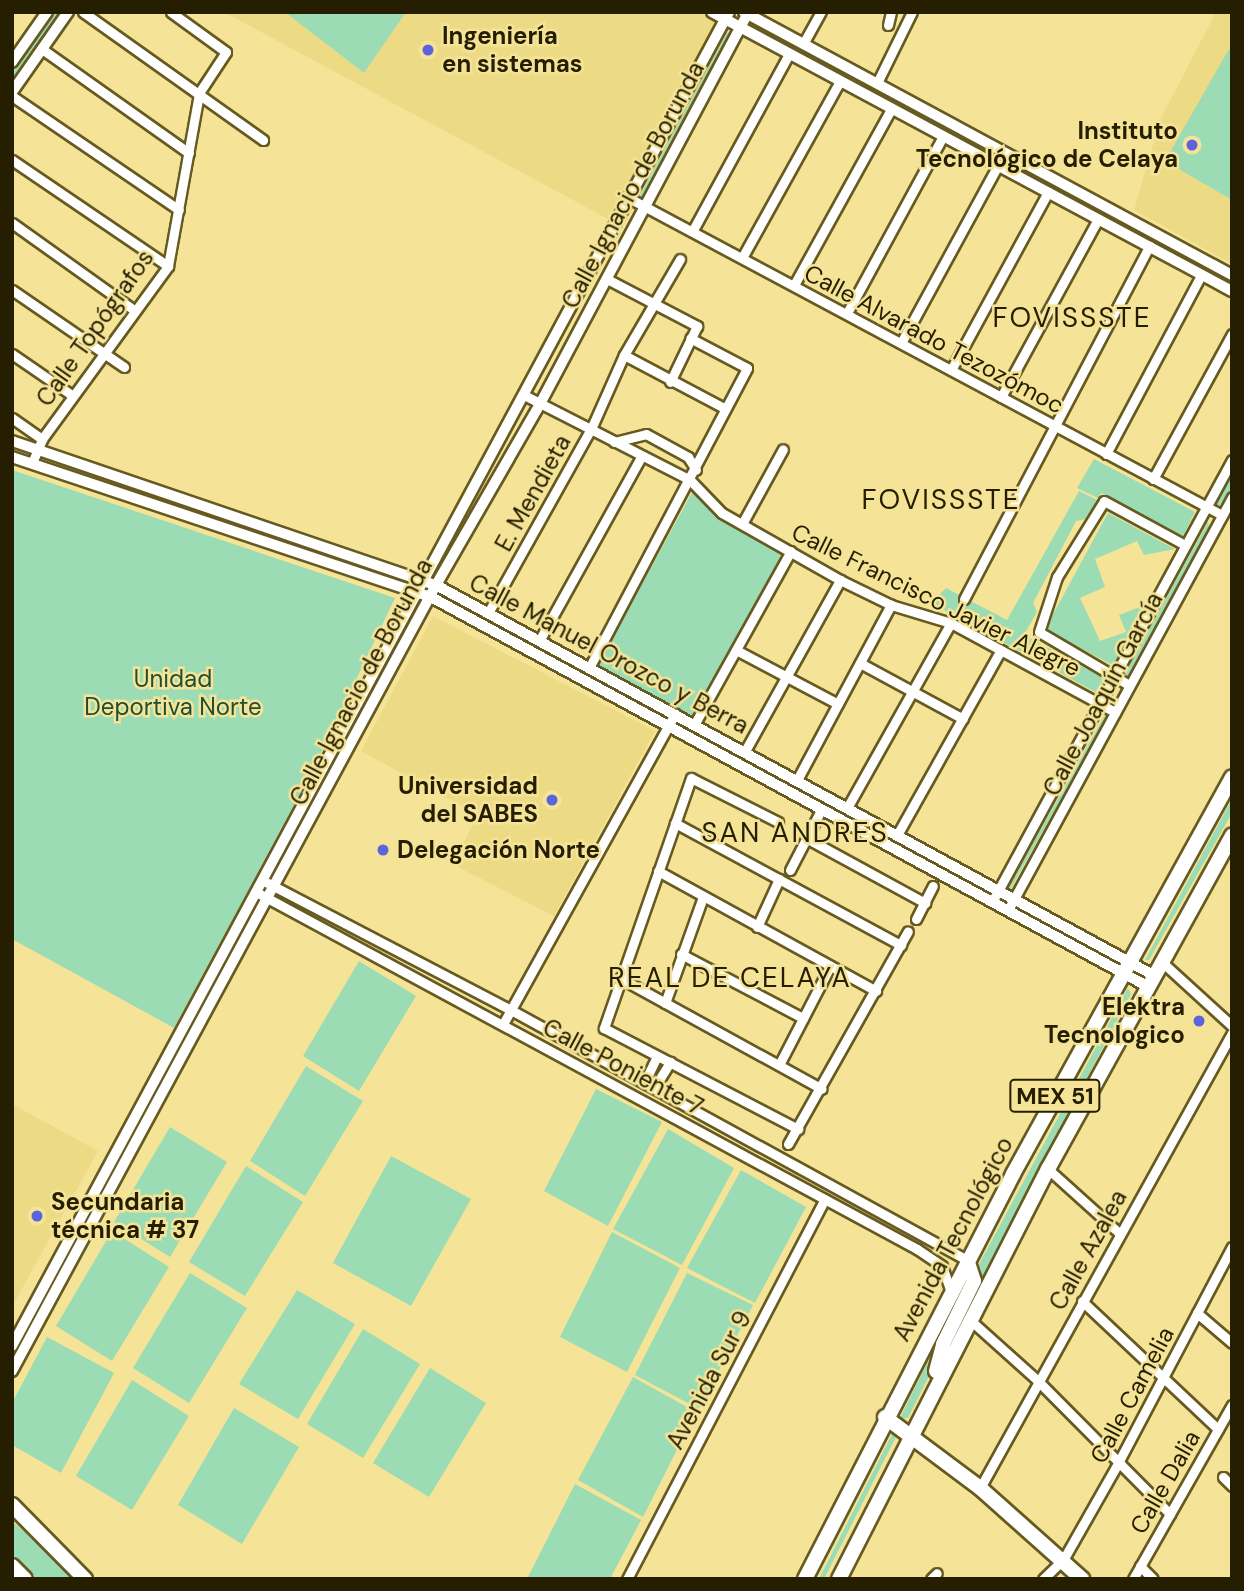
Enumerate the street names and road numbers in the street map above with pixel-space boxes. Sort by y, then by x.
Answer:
street label: Calle Ignacio de Borunda [556,57,710,313]
street label: Calle Topógrafos [30,244,160,412]
street label: Calle Alvarado Tezozómoc [799,258,1069,420]
street label: E. Mendieta [489,430,577,556]
street label: Calle Francisco Javier Alegre [787,517,1085,683]
street label: Calle Ignacio de Borunda [284,554,438,810]
street label: Calle Manuel Orozco y Berra [464,568,754,740]
street label: Calle Joaquín García [1037,587,1169,801]
street label: Calle Poniente 7 [538,1013,708,1121]
road number: MEX 51 [1008,1077,1102,1116]
street label: Avenida Tecnológico [887,1132,1019,1346]
street label: Calle Azalea [1043,1185,1133,1315]
street label: Avenida Sur 9 [661,1306,757,1454]
street label: Calle Camelia [1084,1322,1180,1468]
street label: Calle Dalia [1124,1425,1206,1539]

